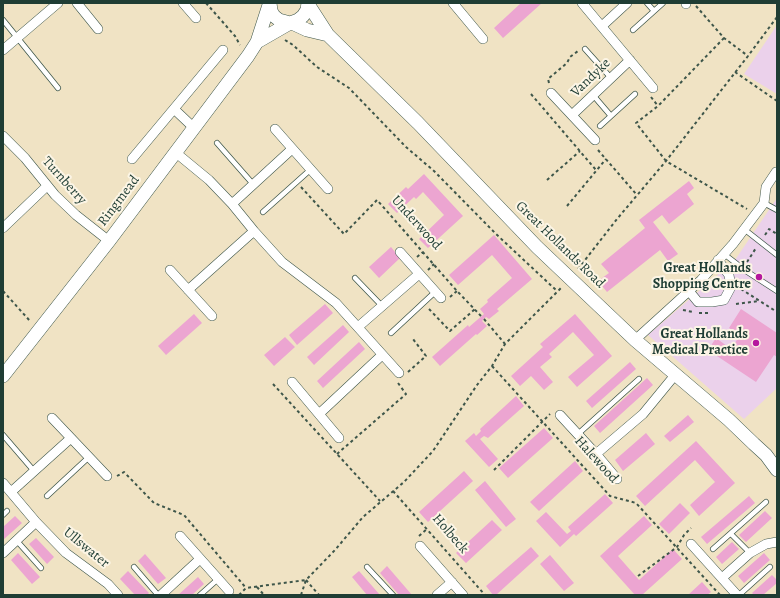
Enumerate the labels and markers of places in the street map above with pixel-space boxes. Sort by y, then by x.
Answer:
place label: Great Hollands Shopping Centre [653,261,751,294]
marker: Great Hollands Shopping Centre [754,272,764,282]
place label: Great Hollands Medical Practice [652,327,748,360]
marker: Great Hollands Medical Practice [751,338,761,348]

